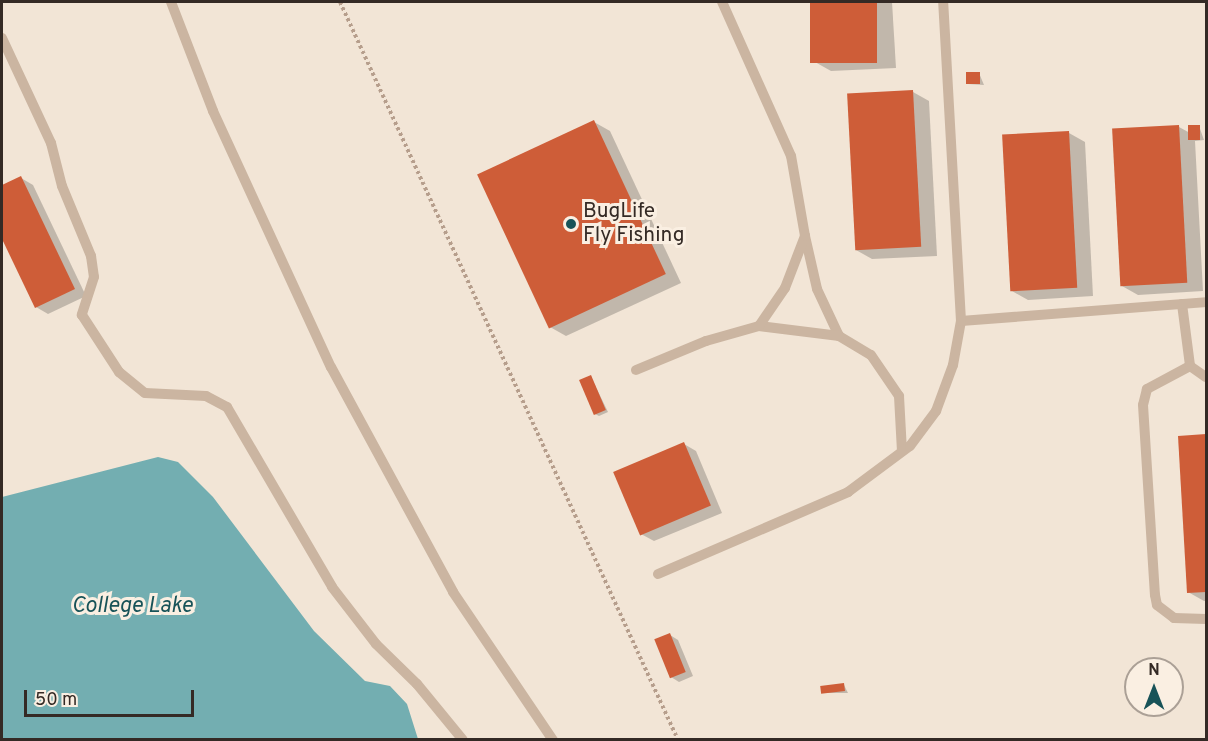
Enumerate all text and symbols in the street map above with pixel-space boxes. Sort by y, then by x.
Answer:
place label: BugLife Fly Fishing [583,199,684,249]
marker: BugLife Fly Fishing [564,217,578,231]
water label: College Lake [71,594,193,620]
north arrow [1124,657,1184,717]
text: N [1148,661,1160,681]
scale bar [27,678,196,716]
text: 50 m [35,689,77,712]

